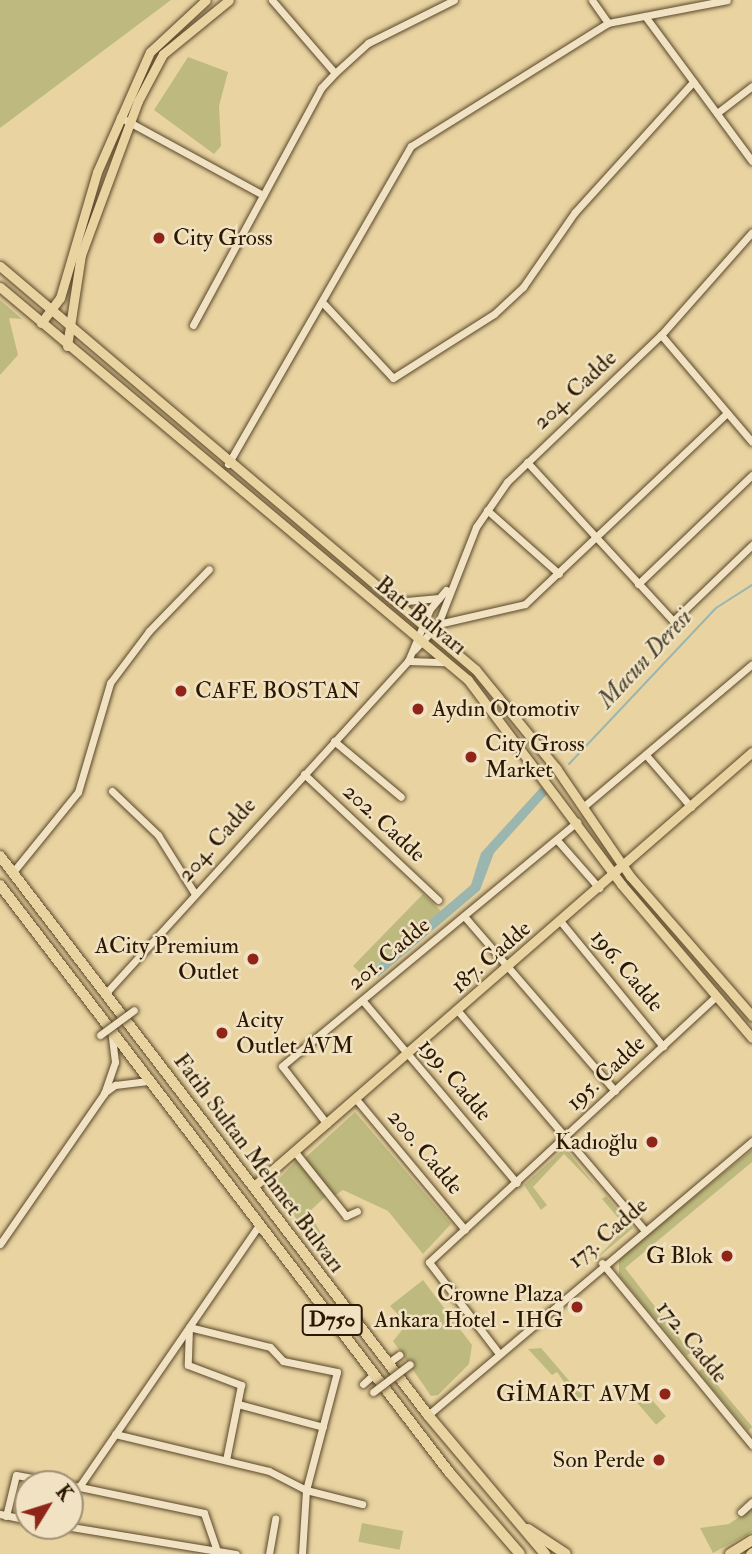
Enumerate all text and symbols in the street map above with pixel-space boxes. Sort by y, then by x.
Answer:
place label: City Gross [173,224,273,252]
marker: City Gross [151,230,167,246]
street label: 204. Cadde [528,344,622,436]
street label: Batı Bulvarı [370,571,472,661]
water label: Macun Deresi [592,604,698,714]
place label: CAFE BOSTAN [195,677,360,705]
marker: CAFE BOSTAN [173,683,189,699]
place label: Aydın Otomotiv [432,695,580,723]
marker: Aydın Otomotiv [410,701,426,717]
place label: City Gross Market [485,730,585,784]
marker: City Gross Market [463,749,479,765]
street label: 202. Cadde [337,778,431,868]
street label: 204. Cadde [172,792,262,888]
street label: 201. Cadde [342,912,436,996]
street label: 187. Cadde [445,915,537,999]
street label: 196. Cadde [585,924,669,1018]
place label: ACity Premium Outlet [95,932,239,986]
marker: ACity Premium Outlet [245,951,261,967]
place label: Acity Outlet AVM [236,1006,353,1060]
marker: Acity Outlet AVM [214,1025,230,1041]
street label: 195. Cadde [561,1030,651,1116]
street label: 199. Cadde [412,1033,498,1127]
street label: Fatih Sultan Mehmet Bulvarı [167,1048,351,1278]
street label: 200. Cadde [381,1104,469,1200]
place label: Kadıoğlu [555,1128,638,1156]
marker: Kadıoğlu [644,1134,660,1150]
street label: 173. Cadde [563,1192,653,1274]
place label: G Blok [646,1242,713,1270]
marker: G Blok [719,1248,735,1264]
place label: Crowne Plaza Ankara Hotel - IHG [374,1280,563,1334]
street label: 172. Cadde [650,1295,734,1389]
marker: Crowne Plaza Ankara Hotel - IHG [569,1299,585,1315]
road number: D750 [300,1302,364,1338]
place label: GİMART AVM [496,1380,651,1408]
marker: GİMART AVM [657,1386,673,1402]
place label: Son Perde [553,1446,645,1474]
marker: Son Perde [651,1452,667,1468]
north arrow [14,1470,84,1540]
text: K [50,1481,78,1506]

